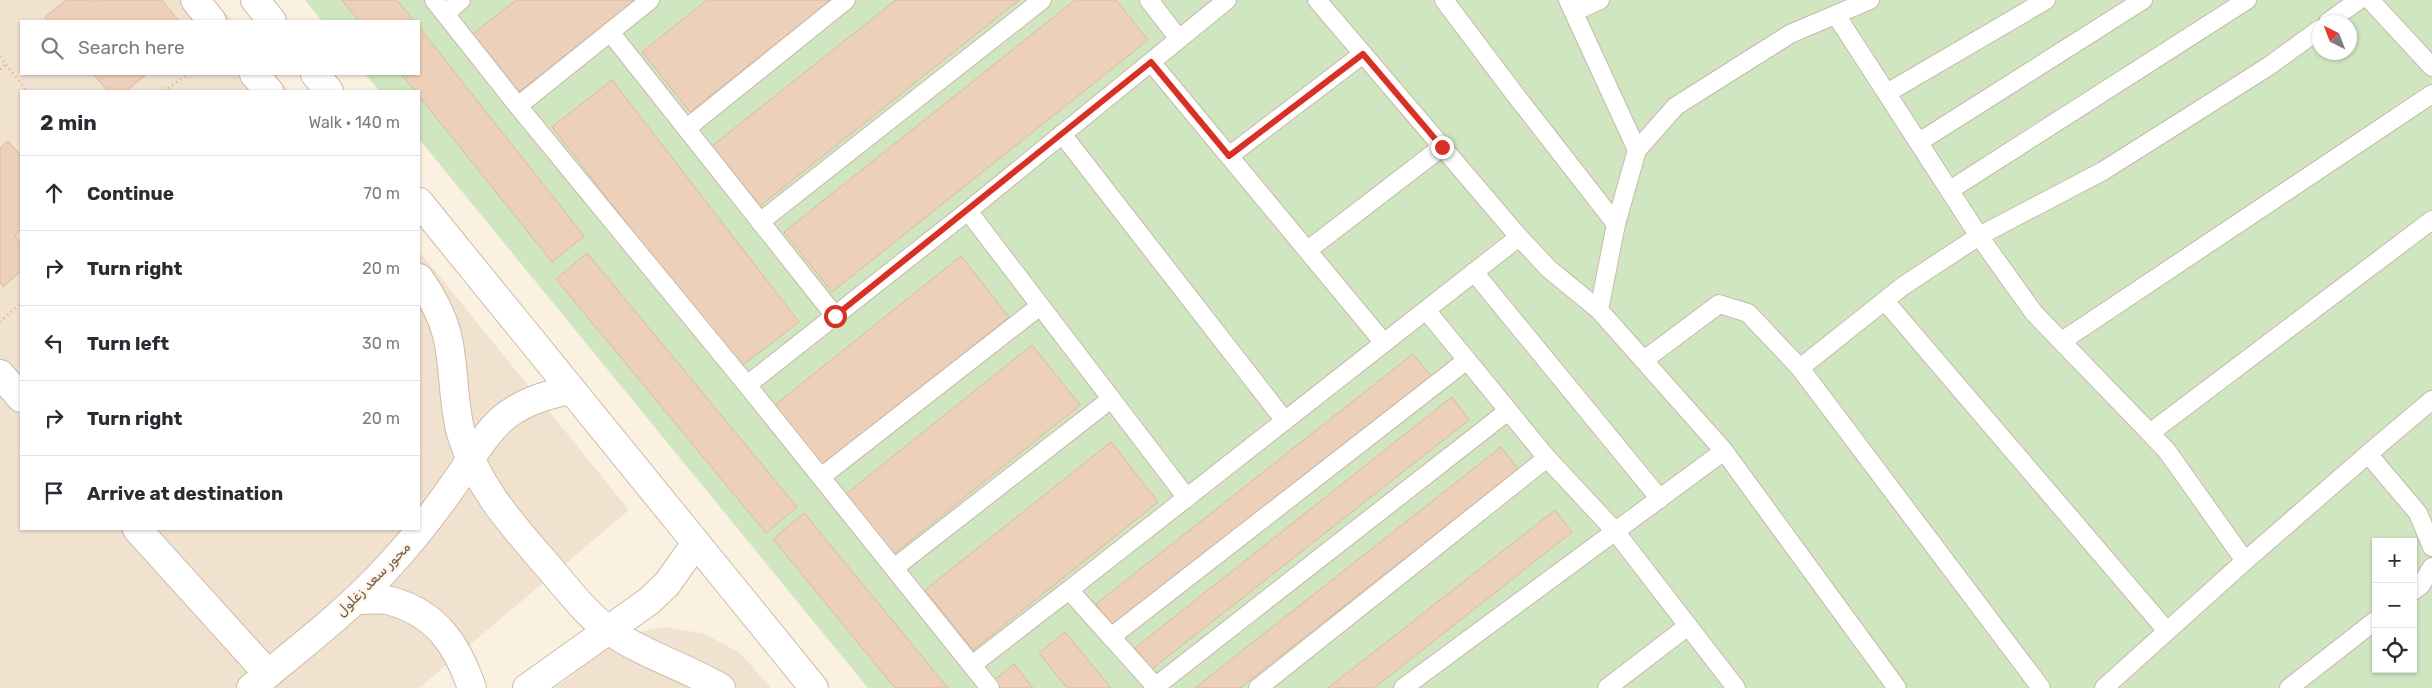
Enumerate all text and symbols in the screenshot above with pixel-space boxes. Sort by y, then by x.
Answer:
north arrow [2312,15,2357,60]
search box [20,20,420,75]
icon: search [38,34,66,62]
text: Search here [78,36,185,59]
text: 2 min [40,110,97,135]
text: Walk · 140 m [309,113,400,132]
route end [1431,136,1454,159]
icon: ahead [40,179,68,207]
text: Continue [87,182,174,205]
text: 70 m [363,184,400,203]
icon: right [40,254,68,282]
text: Turn right [87,257,182,280]
text: 20 m [362,259,400,278]
route start [824,305,847,328]
icon: left [40,329,68,357]
text: Turn left [87,332,169,355]
text: 30 m [362,334,400,353]
icon: right [40,404,68,432]
text: Turn right [87,407,182,430]
text: 20 m [362,409,400,428]
icon: arrive [40,479,68,507]
text: Arrive at destination [87,482,283,505]
street label: محور سعد زغلول [333,538,414,620]
map controls [2372,538,2417,673]
button: + [2372,538,2417,583]
button: − [2372,583,2417,628]
button: locate [2372,628,2417,673]

